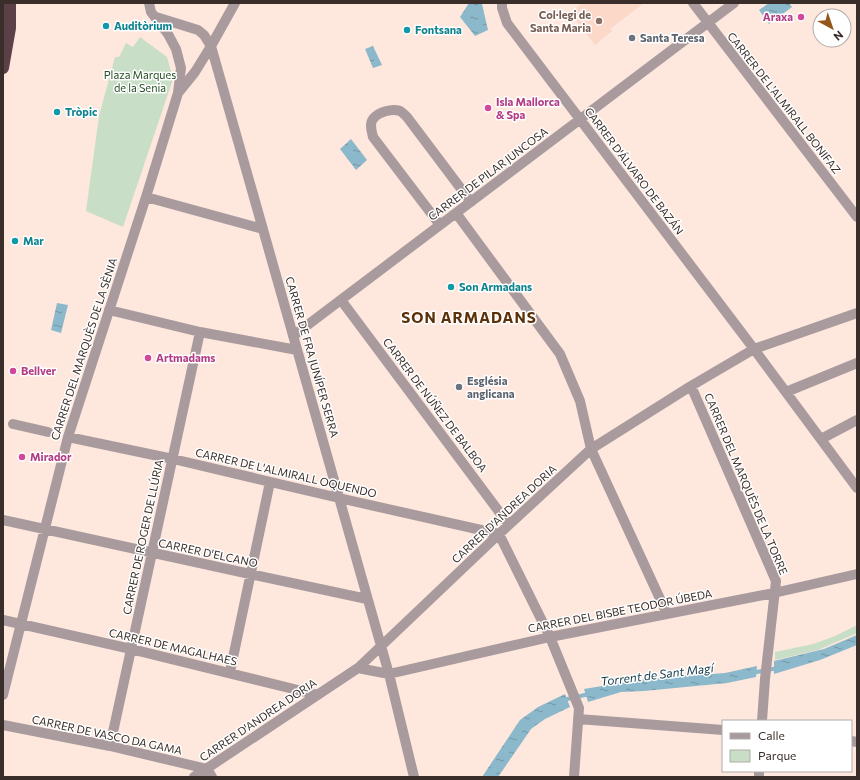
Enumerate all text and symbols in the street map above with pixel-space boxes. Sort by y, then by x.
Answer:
place label: Col·legi de Santa Maria [530,8,591,34]
north arrow [812,8,852,48]
place label: Araxa [763,10,793,23]
marker: Araxa [796,12,806,22]
marker: Col·legi de Santa Maria [594,16,604,26]
place label: Auditòrium [114,19,173,32]
marker: Auditòrium [101,21,111,31]
place label: Fontsana [415,23,462,36]
marker: Fontsana [402,25,412,35]
street label: CARRER DE L'ALMIRALL BONIFAZ [725,30,843,176]
place label: Santa Teresa [640,31,705,44]
marker: Santa Teresa [627,33,637,43]
park label: Plaza Marques de la Senia [104,68,176,94]
place label: Isla Mallorca & Spa [496,95,560,121]
marker: Isla Mallorca & Spa [483,103,493,113]
street label: CARRER D'ÁLVARO DE BAZÁN [582,104,687,237]
place label: Tròpic [65,105,97,118]
marker: Tròpic [52,107,62,117]
street label: CARRER DE PILAR JUNCOSA [425,124,551,224]
place label: Mar [23,234,44,247]
marker: Mar [10,236,20,246]
street label: CARRER DEL MARQUÈS DE LA SÈNIA [47,255,119,442]
street label: CARRER DE FRA JUNÍPER SERRA [282,275,343,439]
place label: Son Armadans [459,280,532,293]
marker: Son Armadans [446,282,456,292]
district label: SON ARMADANS [401,308,537,326]
street label: CARRER DE NÚÑEZ DE BALBOA [381,335,491,475]
place label: Artmadams [156,351,215,364]
marker: Artmadams [143,353,153,363]
place label: Bellver [21,364,57,377]
marker: Bellver [8,366,18,376]
place label: Església anglicana [467,374,515,400]
marker: Església anglicana [454,382,464,392]
street label: CARRER DEL MARQUÈS DE LA TORRE [702,391,792,577]
street label: CARRER DE L'ALMIRALL OQUENDO [194,445,378,500]
place label: Mirador [30,450,72,463]
marker: Mirador [17,452,27,462]
street label: CARRER DE ROGER DE LLÚRIA [119,458,165,616]
street label: CARRER D'ANDREA DORIA [449,461,559,566]
street label: CARRER D'ELCANO [157,536,259,569]
street label: CARRER DEL BISBE TEODOR ÚBEDA [526,585,714,635]
street label: CARRER DE MAGALHAES [108,625,238,668]
water label: Torrent de Sant Magí [599,660,716,688]
street label: CARRER D'ANDREA DORIA [197,675,319,764]
street label: CARRER DE VASCO DA GAMA [31,712,184,757]
legend [722,720,852,772]
text: Calle [758,728,785,742]
text: Parque [758,748,796,762]

